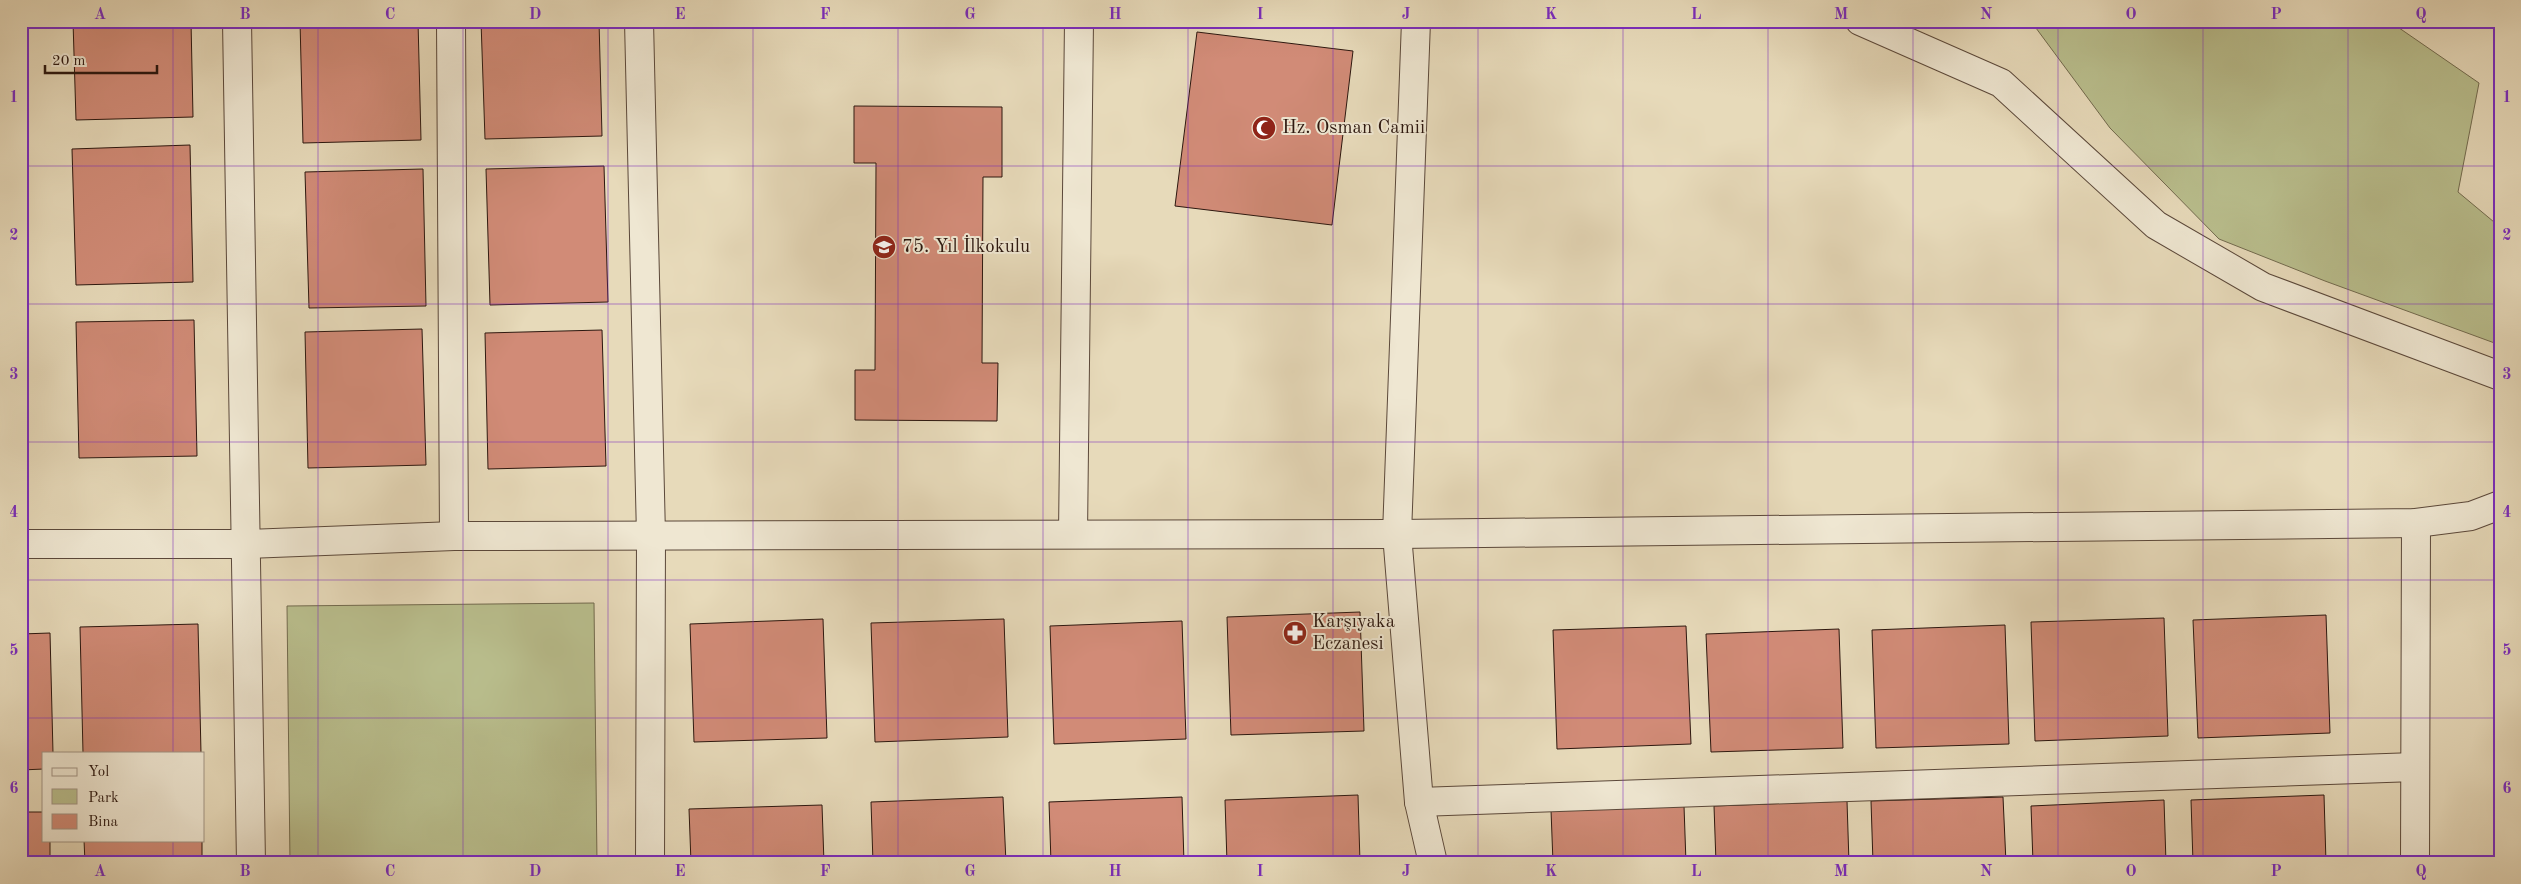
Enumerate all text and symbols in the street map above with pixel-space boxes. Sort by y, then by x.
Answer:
text: A [94,7,106,23]
text: B [239,7,251,23]
text: C [385,7,395,23]
text: D [529,7,541,23]
text: E [674,7,686,23]
text: F [820,7,831,23]
text: G [964,7,976,23]
text: H [1108,7,1122,23]
text: I [1256,7,1264,23]
text: J [1402,7,1411,23]
text: K [1545,7,1557,23]
text: L [1691,7,1702,23]
text: M [1834,7,1848,23]
text: N [1980,7,1993,23]
text: O [2125,7,2137,23]
text: P [2270,7,2282,23]
text: Q [2415,7,2427,23]
scale bar [45,42,158,74]
text: 20 m [52,54,86,69]
text: 1 [9,90,19,106]
text: 1 [2502,90,2512,106]
mosque icon: Hz. Osman Camii [1251,115,1277,141]
place label: Hz. Osman Camii [1282,119,1425,138]
text: 2 [9,228,19,244]
text: 2 [2502,228,2512,244]
school or university icon: 75. Yıl İlkokulu [871,234,897,260]
place label: 75. Yıl İlkokulu [902,235,1030,257]
text: 3 [9,367,19,383]
text: 3 [2502,367,2512,383]
text: 4 [9,505,19,521]
text: 4 [2502,505,2512,521]
place label: Karşıyaka Eczanesi [1312,613,1396,654]
pharmacy icon: Karşıyaka Eczanesi [1282,620,1308,646]
text: 5 [9,643,19,659]
text: 5 [2502,643,2512,659]
legend [42,752,205,842]
text: Yol [88,765,109,780]
text: 6 [9,781,19,797]
text: 6 [2502,781,2512,797]
text: Park [88,791,119,806]
text: Bina [88,815,119,830]
text: A [94,864,106,880]
text: B [239,864,251,880]
text: C [385,864,395,880]
text: D [529,864,541,880]
text: E [674,864,686,880]
text: F [820,864,831,880]
text: G [964,864,976,880]
text: H [1108,864,1122,880]
text: I [1256,864,1264,880]
text: J [1402,864,1411,880]
text: K [1545,864,1557,880]
text: L [1691,864,1702,880]
text: M [1834,864,1848,880]
text: N [1980,864,1993,880]
text: O [2125,864,2137,880]
text: P [2270,864,2282,880]
text: Q [2415,864,2427,880]

